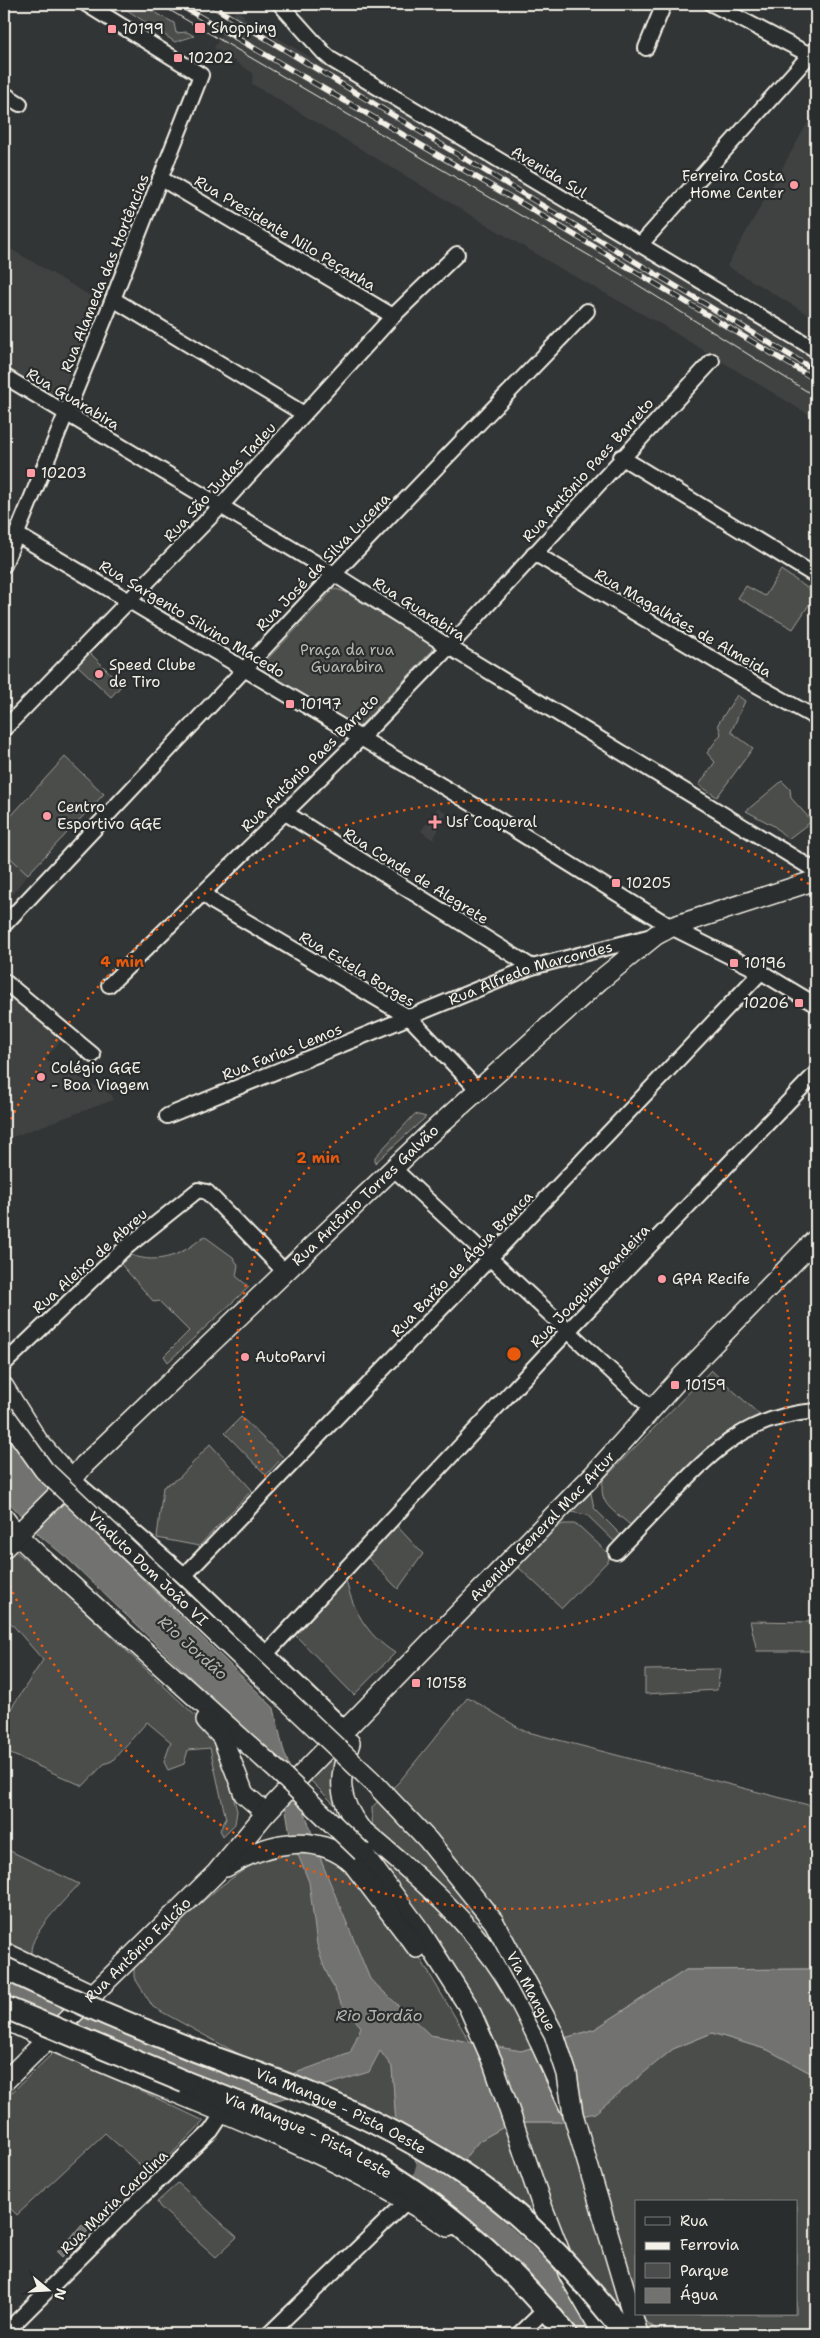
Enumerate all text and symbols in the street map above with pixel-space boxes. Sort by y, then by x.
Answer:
place label: Shopping [211,18,277,38]
place label: 10199 [122,19,164,39]
marker: Shopping [193,21,207,35]
marker: 10199 [106,23,118,35]
place label: 10202 [188,48,234,68]
marker: 10202 [172,52,184,64]
street label: Avenida Sul [507,141,591,203]
place label: Ferreira Costa Home Center [682,166,785,203]
street label: Rua Alameda das Hortências [56,171,154,375]
street label: Rua Presidente Nilo Peçanha [191,171,380,296]
marker: Ferreira Costa Home Center [788,179,800,191]
street label: Rua Guarabira [23,363,124,435]
street label: Rua Antônio Paes Barreto [518,394,658,546]
street label: Rua São Judas Tadeu [159,418,281,546]
place label: 10203 [41,463,87,483]
marker: 10203 [25,467,37,479]
street label: Rua José da Silva Lucena [252,488,395,635]
street label: Rua Sargento Silvino Macedo [96,556,288,682]
street label: Rua Magalhães de Almeida [591,564,776,682]
street label: Rua Guarabira [369,573,470,646]
park label: Praça da rua Guarabira [300,640,395,677]
place label: Speed Clube de Tiro [109,655,196,692]
marker: Speed Clube de Tiro [93,668,105,680]
street label: Rua Antônio Paes Barreto [237,690,383,836]
place label: 10197 [300,694,342,714]
marker: 10197 [284,698,296,710]
place label: Centro Esportivo GGE [57,797,162,834]
marker: Centro Esportivo GGE [41,810,53,822]
place label: Usf Coqueral [446,812,537,832]
marker: Usf Coqueral [428,815,442,829]
street label: Rua Conde de Alegrete [340,823,492,929]
place label: 10205 [626,873,671,893]
marker: 10205 [610,877,622,889]
street label: Rua Estela Borges [295,927,419,1011]
street label: Rua Alfredo Marcondes [446,937,615,1010]
text: 4 min [100,952,144,972]
place label: 10196 [744,953,786,973]
marker: 10196 [728,957,740,969]
place label: 10206 [743,993,789,1013]
marker: 10206 [793,997,805,1009]
street label: Rua Farias Lemos [219,1019,345,1085]
place label: Colégio GGE - Boa Viagem [51,1058,149,1095]
marker: Colégio GGE - Boa Viagem [35,1071,47,1083]
street label: Rua Antônio Torres Galvão [287,1120,443,1270]
text: 2 min [296,1148,340,1168]
street label: Rua Barão de Água Branca [386,1185,538,1342]
street label: Rua Aleixo de Abreu [28,1204,152,1318]
street label: Rua Joaquim Bandeira [526,1220,655,1352]
place label: GPA Recife [672,1269,750,1289]
marker: GPA Recife [656,1273,668,1285]
centre of rings [505,1345,523,1363]
place label: AutoParvi [255,1347,326,1367]
marker: AutoParvi [239,1351,251,1363]
place label: 10159 [685,1375,726,1395]
marker: 10159 [669,1379,681,1391]
street label: Avenida General Mac Artur [465,1447,620,1606]
street label: Viaduto Dom João VI [84,1507,212,1630]
water label: Rio Jordão [154,1611,232,1685]
place label: 10158 [426,1673,467,1693]
marker: 10158 [410,1677,422,1689]
street label: Rua Antônio Falcão [80,1893,196,2007]
street label: Via Mangue [502,1948,561,2035]
water label: Rio Jordão [336,2005,423,2026]
street label: Via Mangue - Pista Oeste [252,2063,430,2159]
street label: Via Mangue - Pista Leste [221,2088,396,2183]
street label: Rua Maria Carolina [56,2145,172,2258]
legend [635,2200,798,2316]
text: Rua [680,2211,709,2231]
text: Ferrovia [680,2235,740,2255]
text: Parque [680,2261,729,2281]
north arrow [22,2266,72,2316]
text: Água [680,2284,719,2305]
text: N [50,2286,71,2302]

